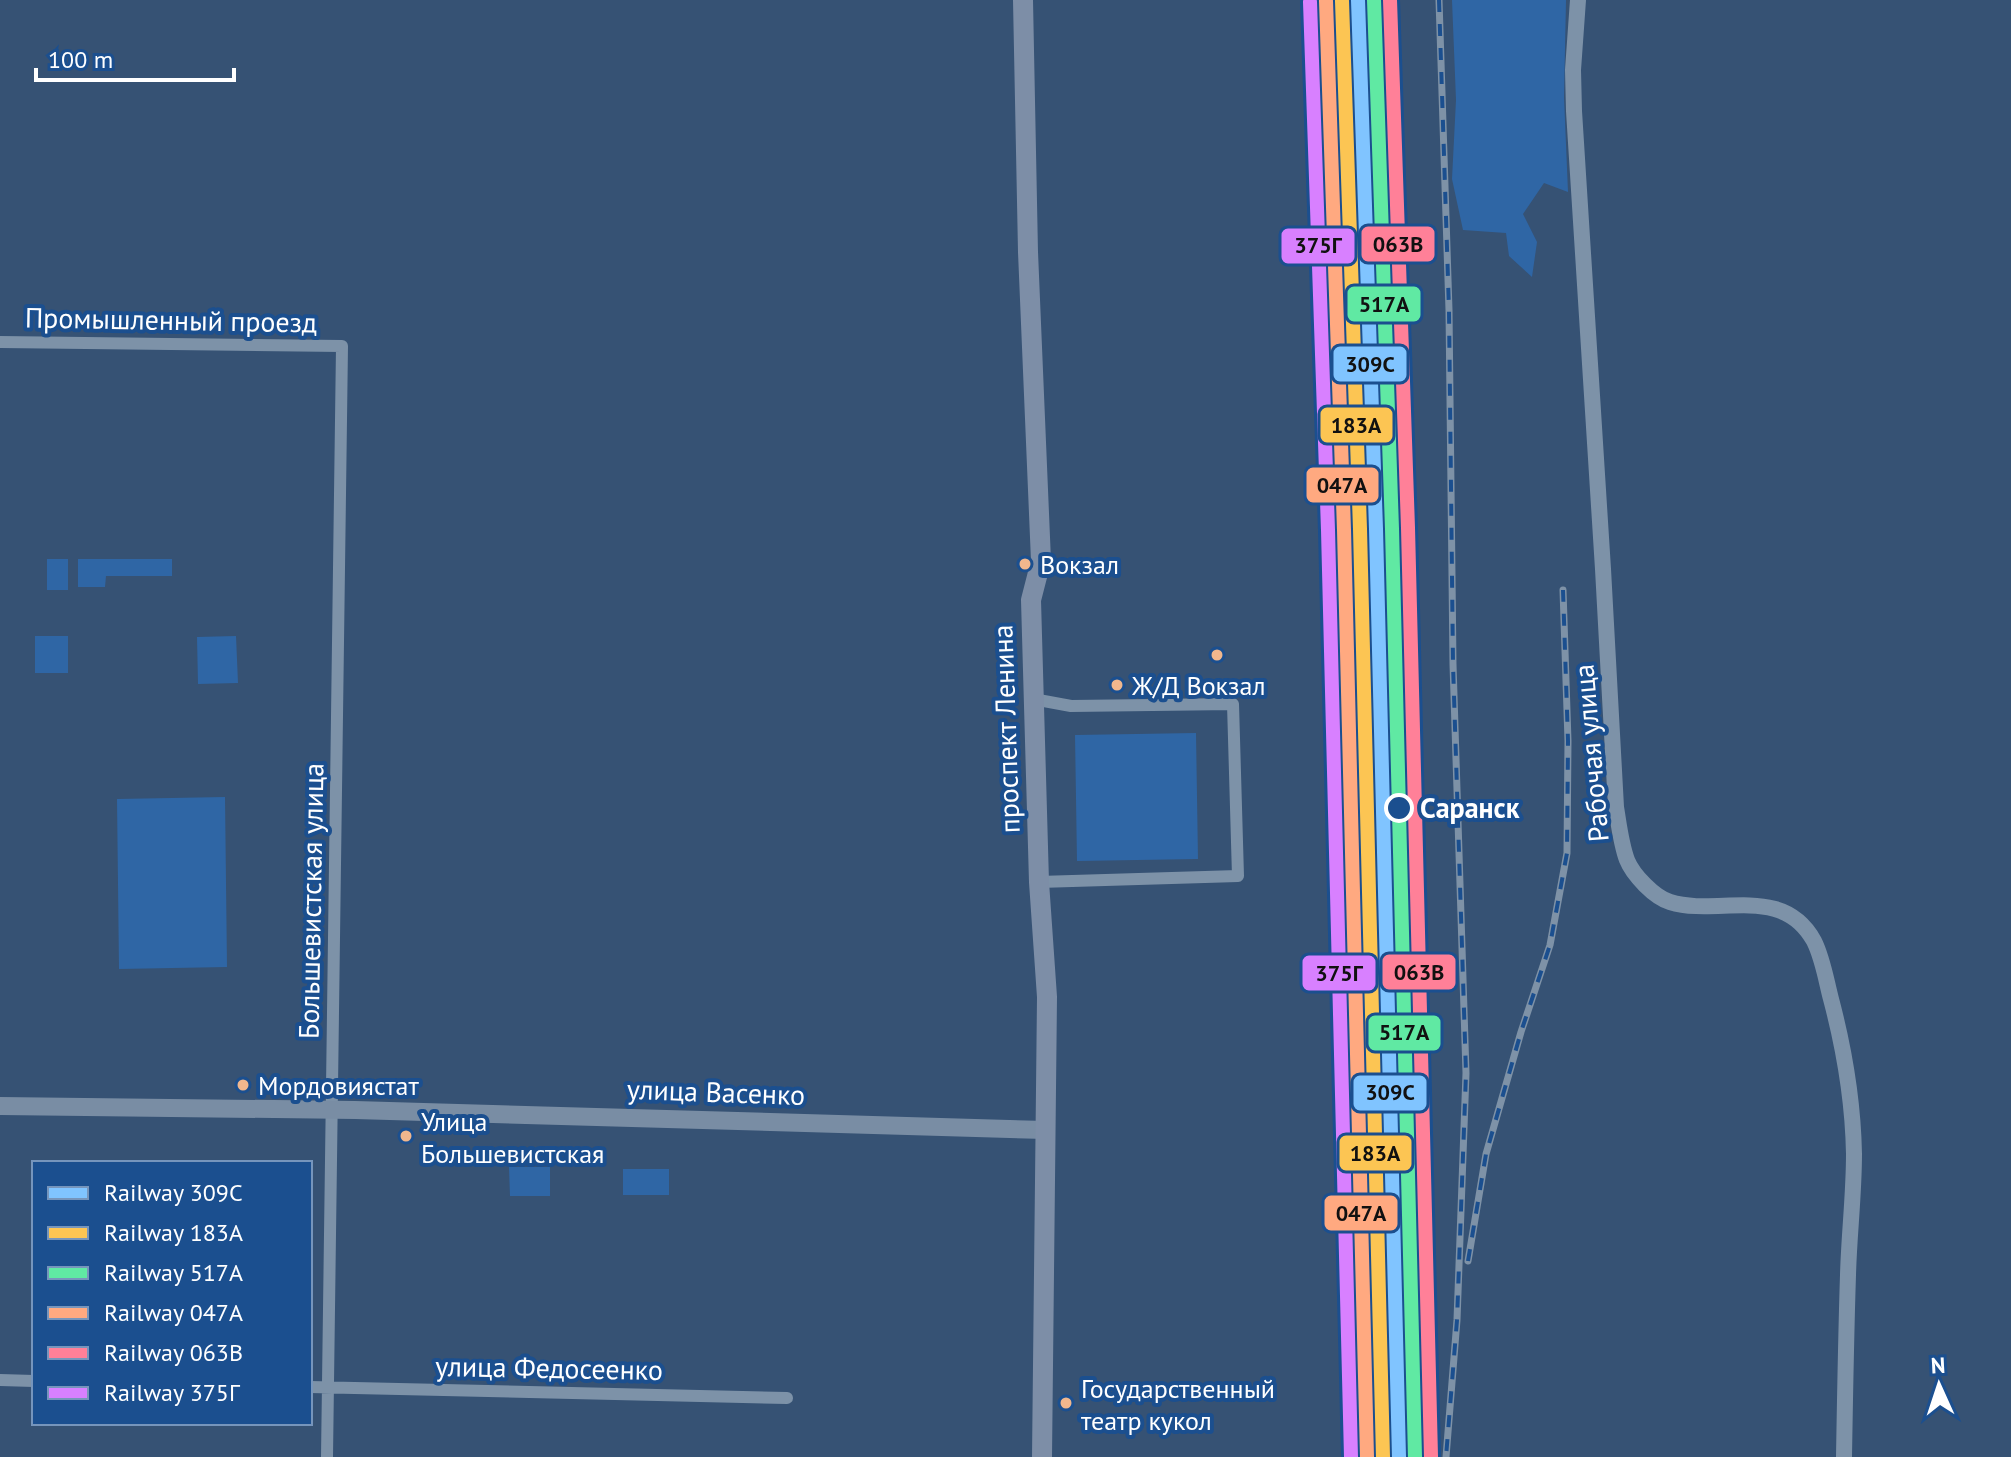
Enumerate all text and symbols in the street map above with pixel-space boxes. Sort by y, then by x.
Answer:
scale bar [36,32,234,82]
text: 100 m [48,44,113,75]
line badge: 063В [1360,225,1436,263]
line badge: 375Г [1280,227,1356,265]
text: 063В [1373,230,1423,258]
text: 375Г [1294,231,1343,259]
line badge: 517А [1346,285,1422,323]
text: 517А [1359,290,1410,318]
street label: Промышленный проезд [25,298,318,341]
line badge: 309С [1332,345,1408,383]
text: 309С [1345,350,1395,378]
line badge: 183А [1319,406,1394,444]
text: 183А [1331,411,1382,439]
line badge: 047А [1305,466,1380,504]
text: 047А [1317,471,1368,499]
place label: Вокзал [1040,548,1119,581]
marker: Вокзал [1017,556,1033,572]
street label: проспект Ленина [983,624,1028,834]
unlabelled marker [1209,647,1225,663]
street label: Рабочая улица [1564,663,1617,843]
place label: Ж/Д Вокзал [1131,669,1265,702]
marker: Ж/Д Вокзал [1109,677,1125,693]
street label: Большевистская улица [290,763,331,1039]
place label: Саранск [1420,789,1520,826]
marker: Саранск [1385,794,1413,822]
line badge: 063В [1381,953,1457,991]
line badge: 375Г [1301,954,1377,992]
text: 063В [1394,958,1444,986]
text: 375Г [1315,959,1364,987]
line badge: 517А [1367,1014,1442,1052]
text: 517А [1379,1018,1430,1046]
place label: Мордовиястат [258,1069,419,1102]
street label: улица Васенко [626,1070,806,1113]
line badge: 309С [1352,1074,1428,1112]
marker: Мордовиястат [235,1077,251,1093]
text: 309С [1365,1078,1415,1106]
place label: Улица Большевистская [421,1105,604,1170]
marker: Улица Большевистская [398,1128,414,1144]
line badge: 183А [1338,1134,1413,1172]
text: 183А [1350,1139,1401,1167]
legend [32,1161,312,1425]
text: Railway 309С [104,1177,243,1208]
line badge: 047А [1323,1194,1399,1232]
text: 047А [1336,1199,1387,1227]
text: Railway 183А [104,1217,243,1248]
text: Railway 517А [104,1257,243,1288]
text: Railway 047А [104,1297,243,1328]
text: Railway 063В [104,1337,243,1368]
north arrow [1899,1345,1979,1425]
street label: улица Федосеенко [435,1347,663,1388]
text: N [1930,1351,1946,1379]
place label: Государственный театр кукол [1081,1372,1275,1437]
text: Railway 375Г [104,1377,241,1408]
marker: Государственный театр кукол [1058,1395,1074,1411]

